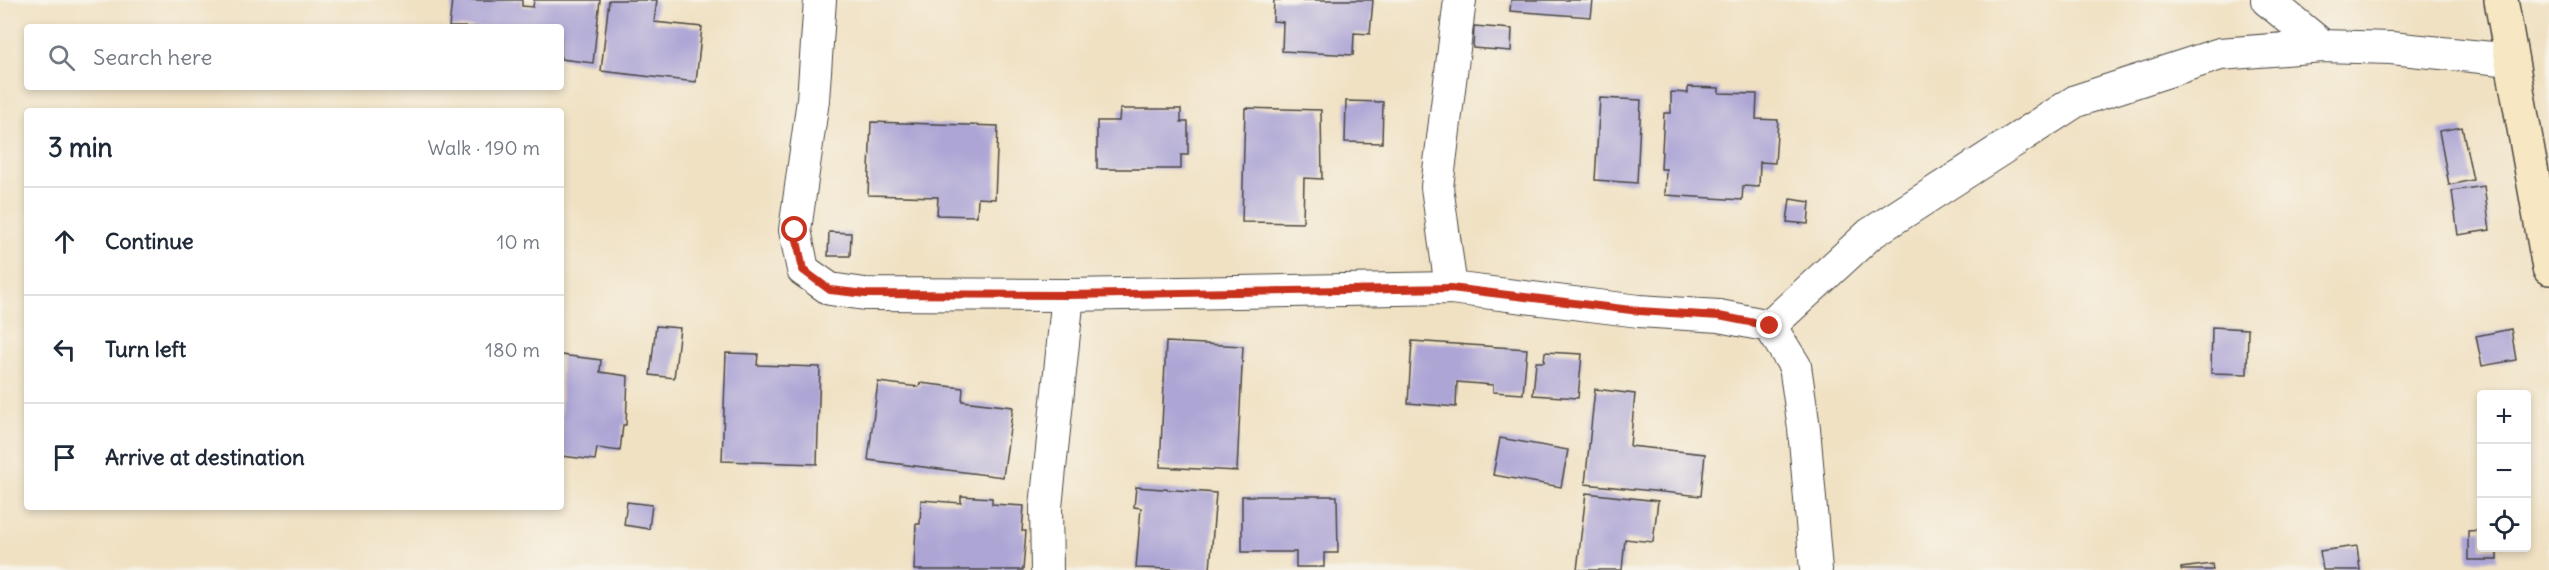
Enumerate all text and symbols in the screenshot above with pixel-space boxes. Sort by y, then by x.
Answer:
search box [24,24,564,90]
icon: search [45,41,78,74]
text: Search here [93,43,212,71]
text: 3 min [48,131,113,164]
text: Walk · 190 m [428,135,540,160]
route start [781,216,807,242]
icon: ahead [48,225,81,258]
text: Continue [105,227,194,255]
text: 10 m [497,229,540,254]
route end [1756,312,1782,338]
icon: left [48,333,81,366]
text: Turn left [105,335,186,363]
text: 180 m [485,337,540,362]
map controls [2477,390,2531,552]
button: + [2477,390,2531,444]
icon: arrive [48,441,81,474]
text: Arrive at destination [105,443,305,471]
button: − [2477,444,2531,498]
button: locate [2477,498,2531,552]

